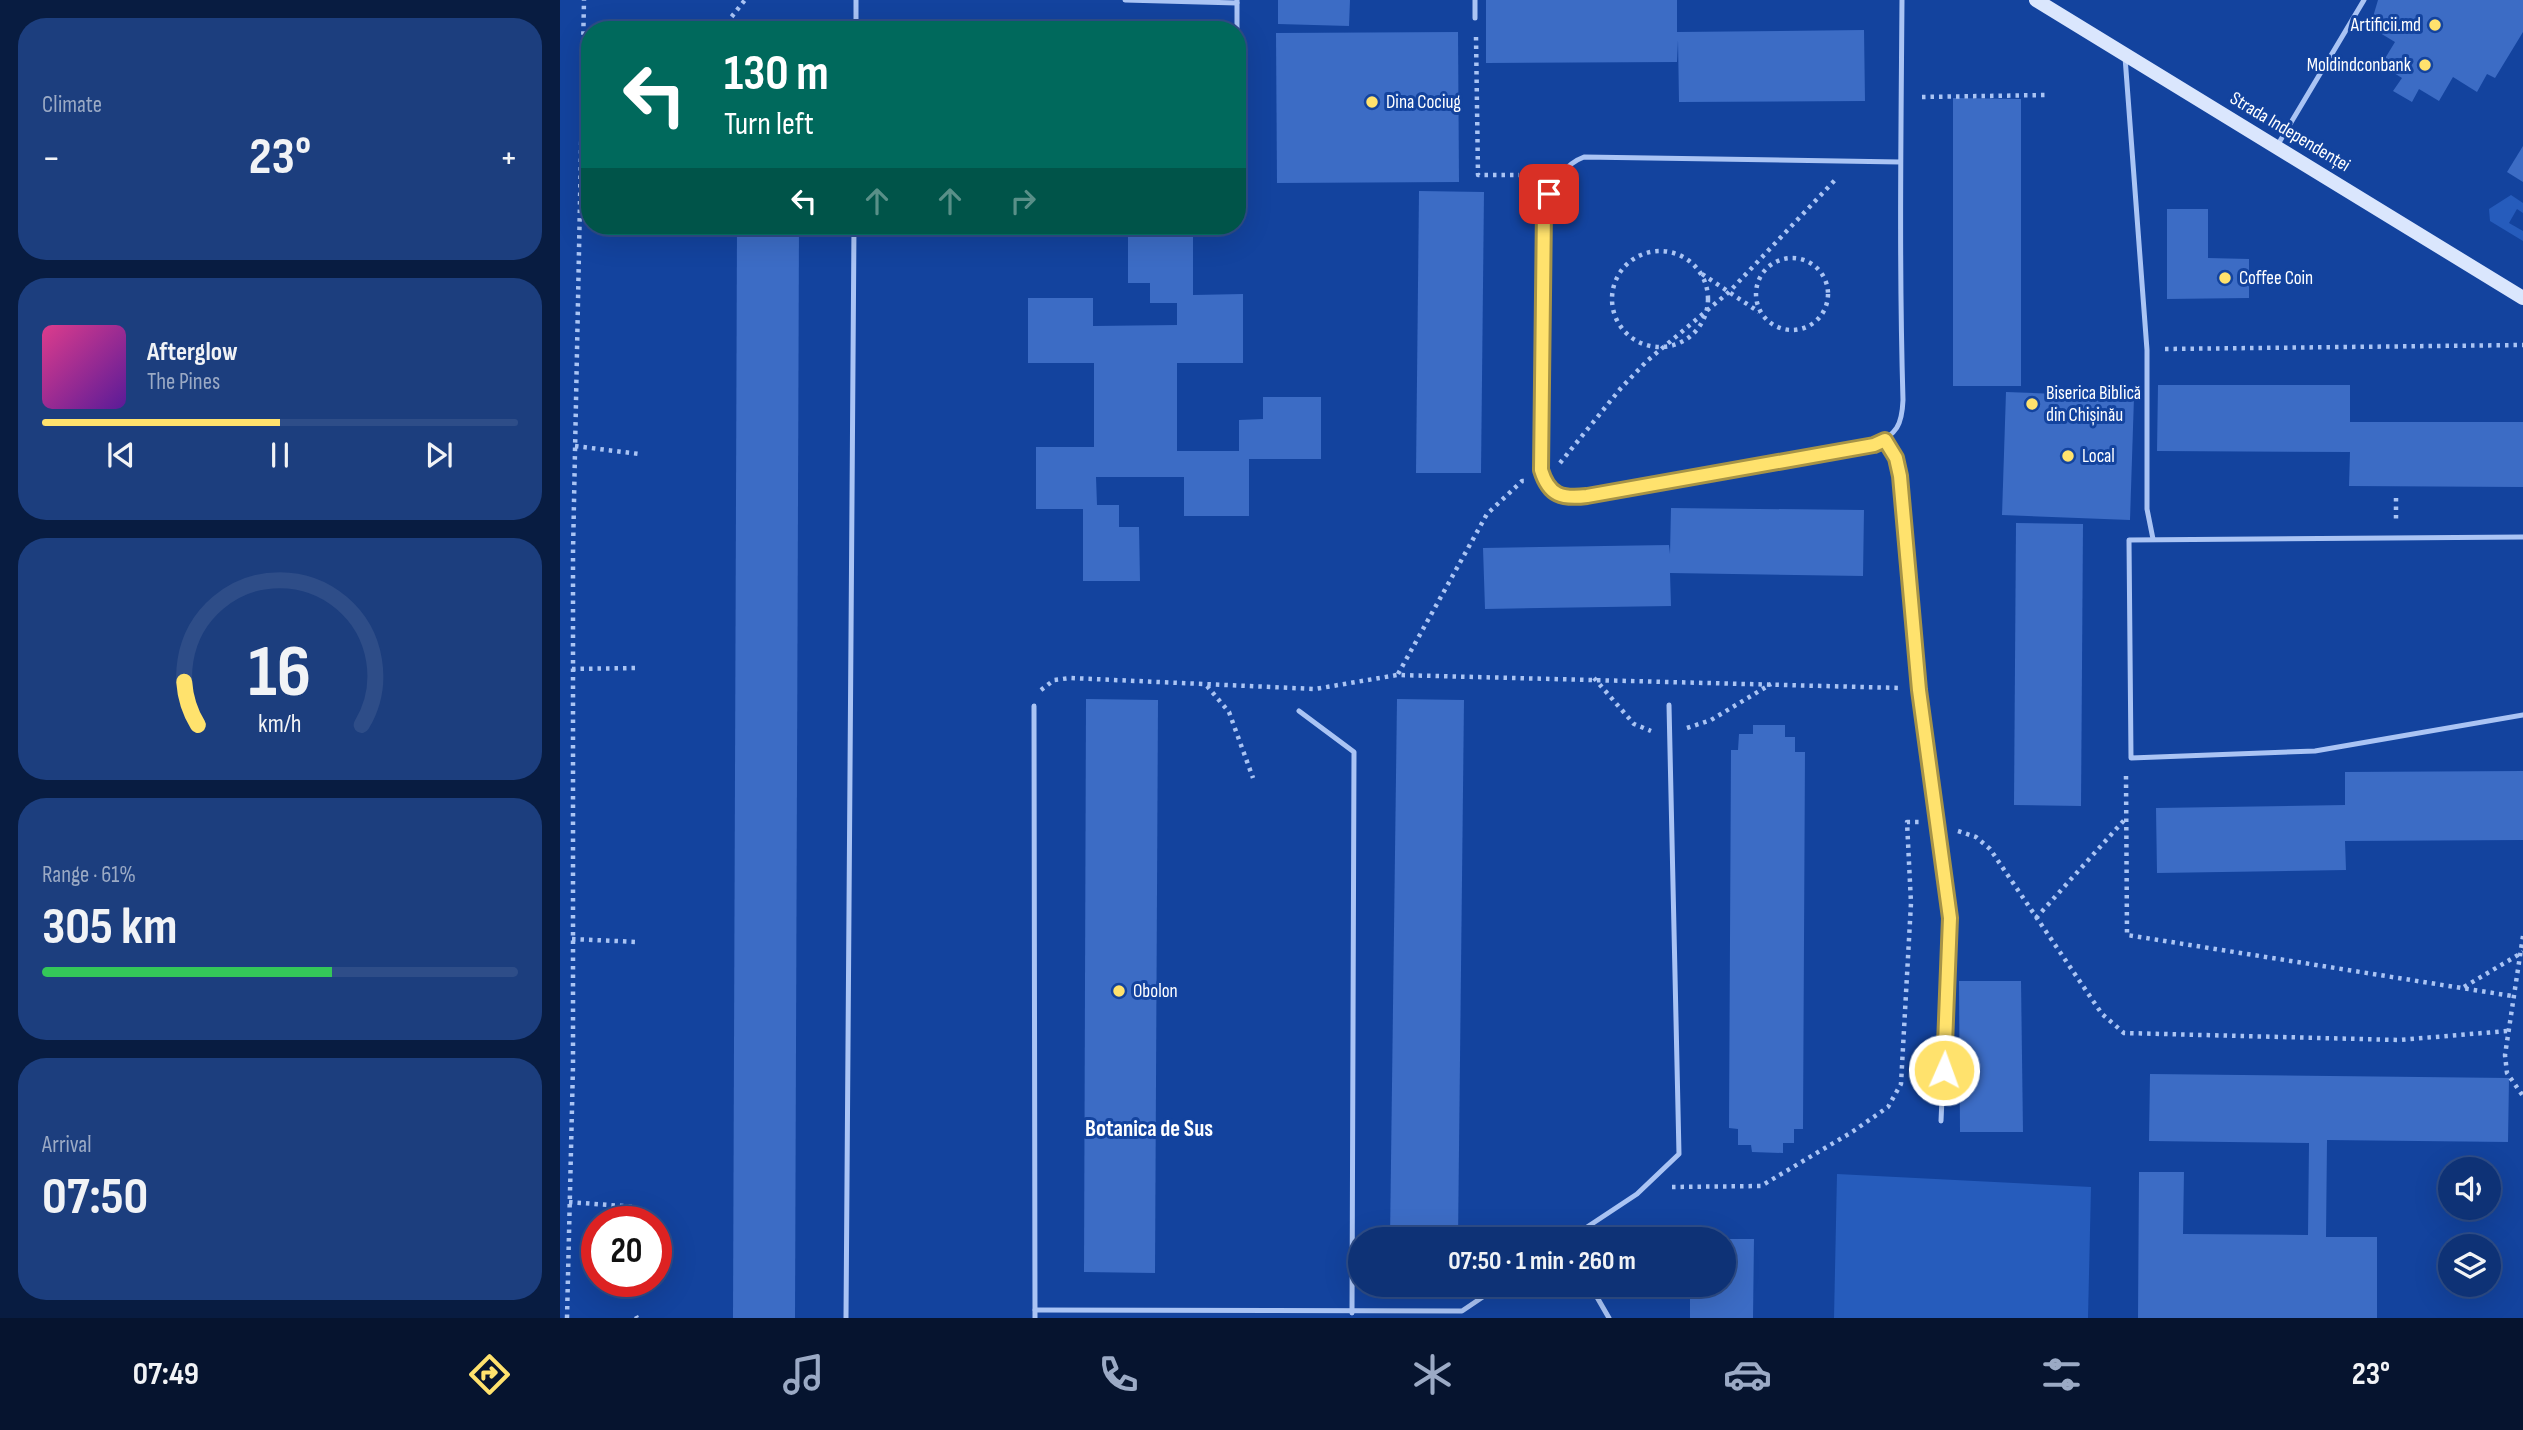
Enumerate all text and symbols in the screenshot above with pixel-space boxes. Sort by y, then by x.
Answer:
place label: Artificii.md [2350,14,2421,37]
marker: Artificii.md [2427,17,2443,33]
text: 130 m [724,45,829,104]
icon: left [609,49,700,140]
place label: Moldindconbank [2307,54,2412,77]
marker: Moldindconbank [2417,57,2433,73]
street label: Strada Independenței [2226,87,2354,177]
text: Climate [42,91,102,119]
place label: Dina Cociug [1386,91,1461,114]
marker: Dina Cociug [1364,94,1380,110]
text: Turn left [724,105,814,144]
text: 23° [249,126,311,189]
text: − [42,136,61,181]
text: + [499,136,518,181]
pin [1519,164,1579,224]
icon: arrive [1530,175,1568,213]
icon: left [785,182,823,220]
icon: ahead [858,182,896,220]
icon: ahead [931,182,969,220]
icon: right [1004,182,1042,220]
place label: Coffee Coin [2239,267,2313,290]
marker: Coffee Coin [2217,270,2233,286]
text: Afterglow [147,337,238,368]
text: The Pines [147,368,220,396]
place label: Biserica Biblică din Chișinău [2046,382,2141,427]
marker: Biserica Biblică din Chișinău [2024,396,2040,412]
icon: previous [102,436,140,474]
icon: pause [261,436,299,474]
icon: next [420,436,458,474]
place label: Local [2082,445,2115,468]
marker: Local [2060,448,2076,464]
text: 16 [249,629,311,717]
text: km/h [258,709,302,740]
text: Range · 61% [42,861,136,889]
text: 305 km [42,896,177,959]
place label: Obolon [1133,980,1178,1003]
marker: Obolon [1111,983,1127,999]
position arrow [1907,1033,1981,1107]
district label: Botanica de Sus [1085,1115,1213,1143]
text: Arrival [42,1131,91,1159]
map controls [2438,1157,2501,1297]
button: sound [2438,1157,2501,1220]
text: 07:50 [42,1166,148,1229]
speed limit sign: 20 [581,1206,672,1297]
button: layers [2438,1234,2501,1297]
text: 07:50 · 1 min · 260 m [1448,1246,1636,1277]
icon: directions [465,1350,514,1399]
icon: music [779,1350,828,1399]
icon: phone [1094,1350,1143,1399]
icon: climate [1408,1350,1457,1399]
icon: car [1723,1350,1772,1399]
icon: filters [2037,1350,2086,1399]
text: 07:49 [133,1355,199,1394]
text: 23° [2352,1355,2390,1394]

